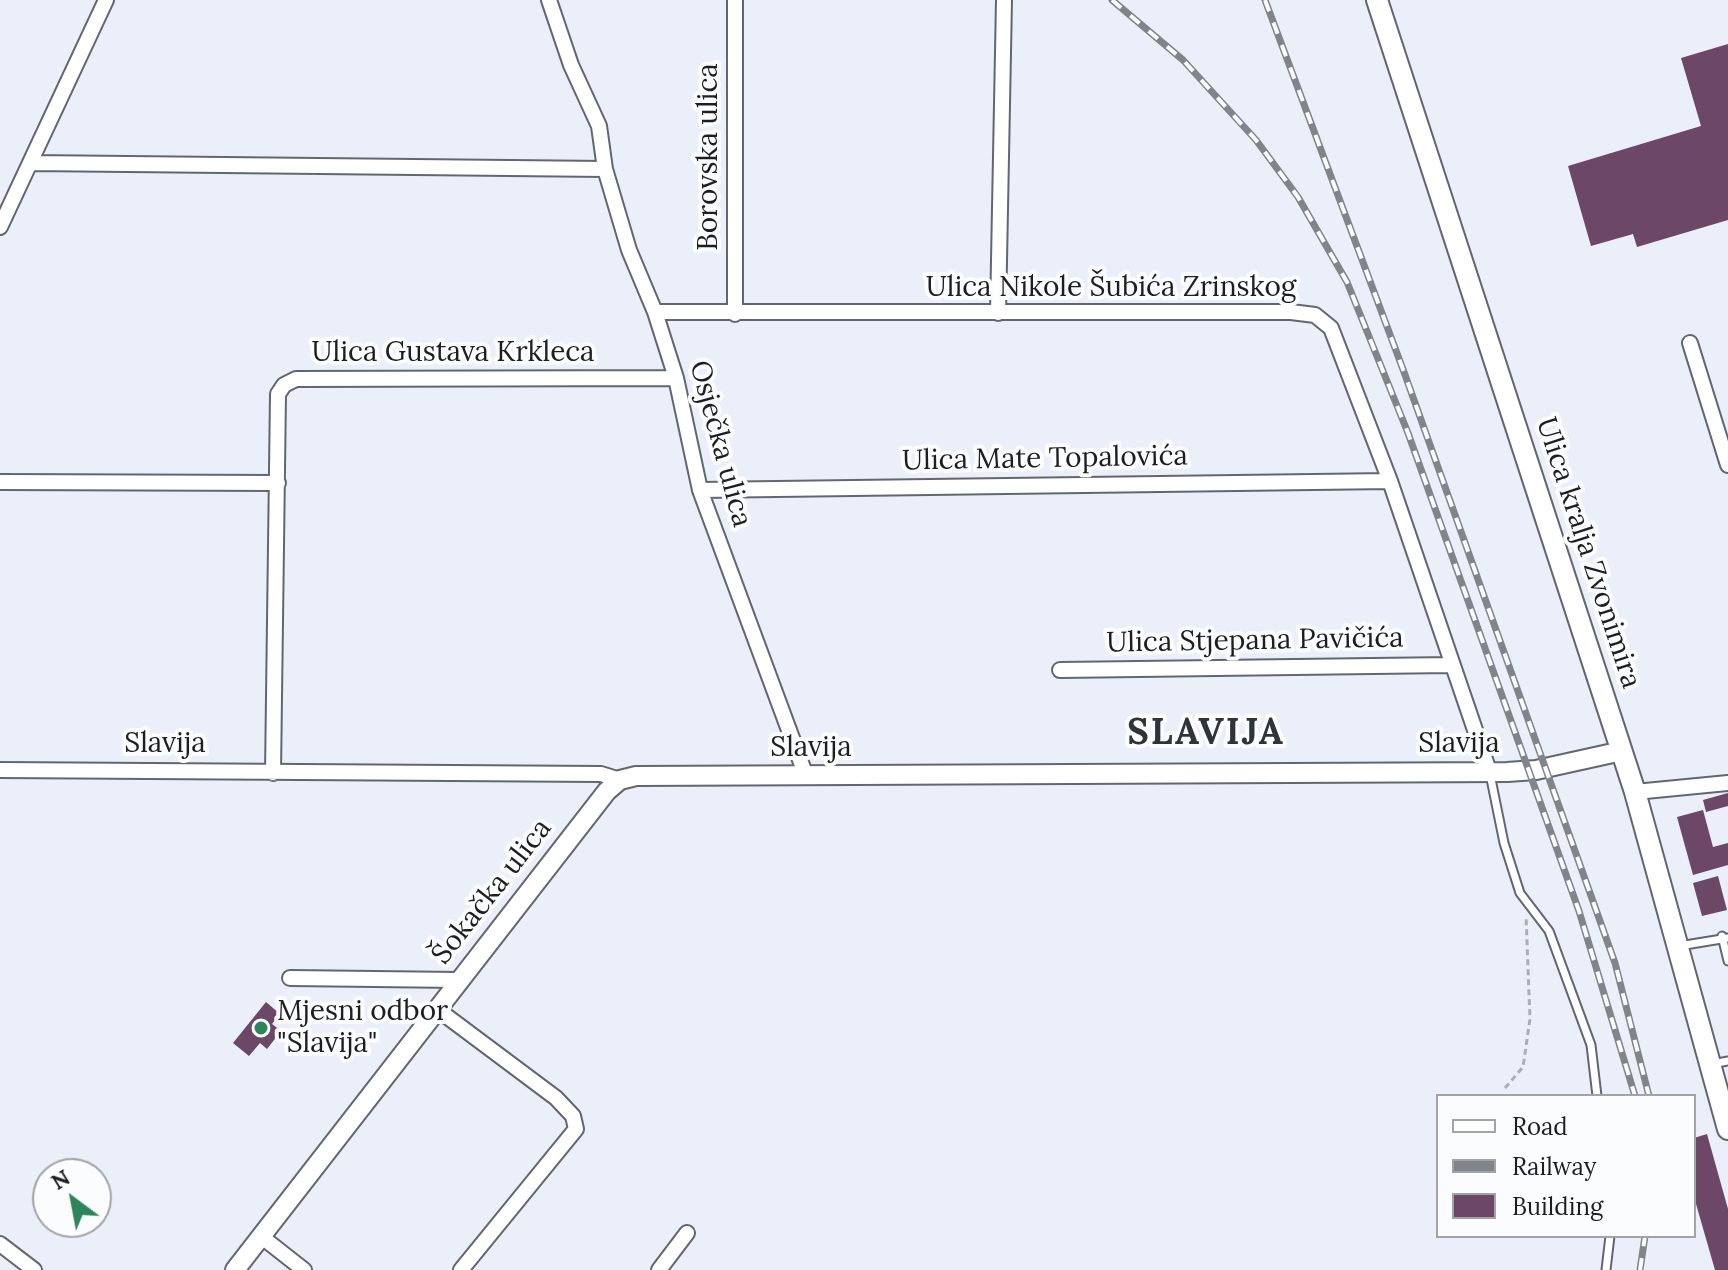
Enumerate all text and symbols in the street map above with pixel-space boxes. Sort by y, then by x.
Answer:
street label: Borovska ulica [692,63,726,251]
street label: Ulica Nikole Šubića Zrinskog [926,271,1296,305]
street label: Ulica Gustava Krkleca [312,336,594,370]
street label: Osječka ulica [682,357,758,531]
street label: Ulica kralja Zvonimira [1528,413,1648,693]
street label: Ulica Mate Topalovića [902,440,1188,478]
street label: Ulica Stjepana Pavičića [1106,622,1404,660]
district label: SLAVIJA [1127,712,1285,756]
street label: Slavija [124,727,206,761]
street label: Slavija [1418,727,1500,761]
street label: Slavija [770,731,852,765]
street label: Šokačka ulica [425,813,559,971]
place label: Mjesni odbor "Slavija" [277,995,448,1061]
marker: Mjesni odbor "Slavija" [252,1019,270,1037]
legend [1436,1094,1696,1238]
text: Road [1512,1111,1568,1142]
text: Railway [1512,1151,1596,1182]
north arrow [32,1158,112,1238]
text: N [46,1163,75,1196]
text: Building [1512,1191,1603,1222]

